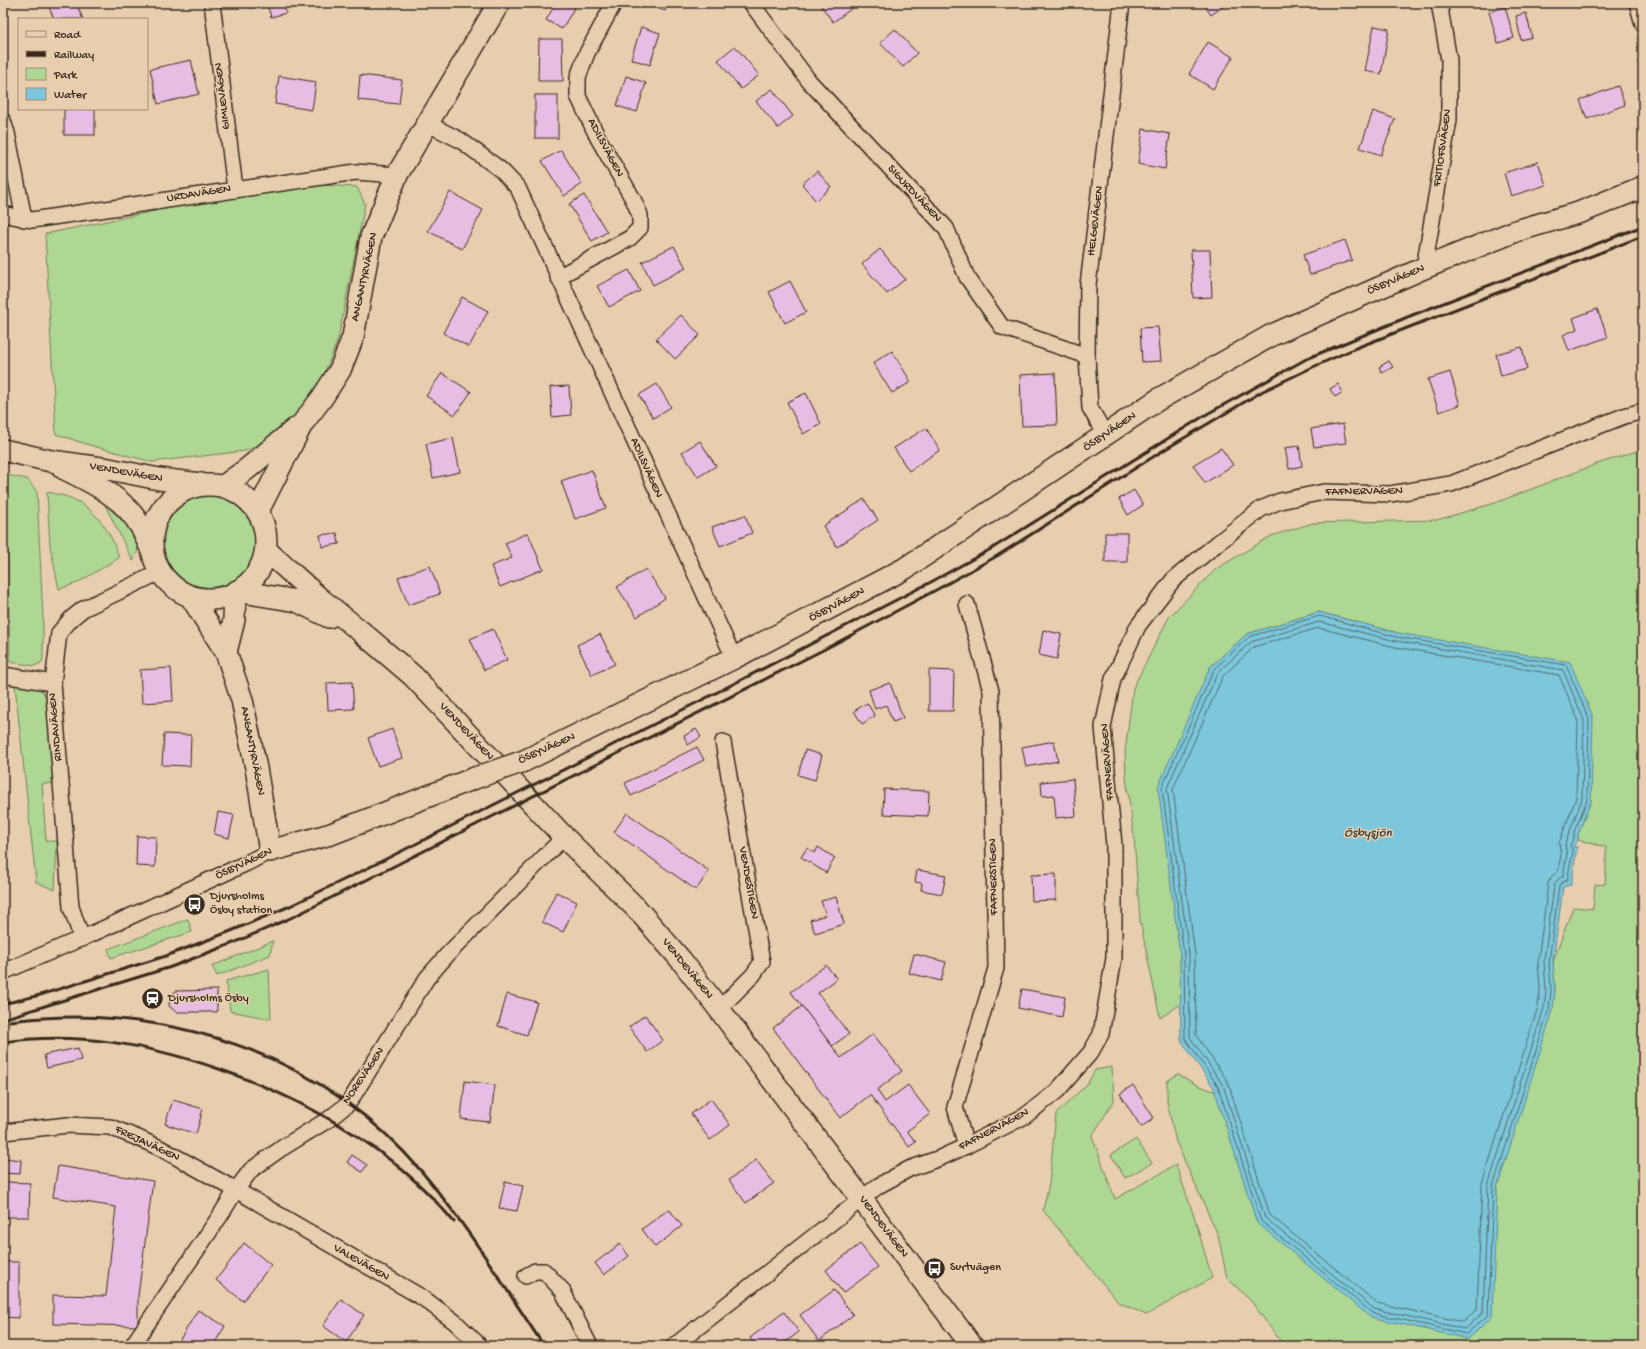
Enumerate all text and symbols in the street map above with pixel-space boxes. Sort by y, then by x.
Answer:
legend [18,18,148,110]
text: Road [54,29,81,43]
text: Railway [54,49,94,63]
street label: GIMLEVÄGEN [212,62,234,130]
text: Park [53,69,79,83]
text: Water [54,89,88,103]
street label: FRITIOFSVÄGEN [1430,108,1455,189]
street label: ADILSVÄGEN [584,116,626,180]
street label: SIGURDVÄGEN [884,162,944,226]
street label: URDAVÄGEN [166,182,232,206]
street label: HELGEVÄGEN [1085,185,1107,257]
street label: ANGANTYRVÄGEN [349,231,381,323]
street label: ÖSBYVÄGEN [1365,262,1427,298]
street label: ÖSBYVÄGEN [1081,409,1139,455]
street label: ADILSVÄGEN [627,436,666,500]
street label: VENDEVÄGEN [87,460,164,486]
street label: FAFNERVÄGEN [1324,484,1403,500]
street label: ÖSBYVÄGEN [807,584,867,626]
street label: RINDAVÄGEN [46,692,66,762]
street label: VENDEVÄGEN [435,699,496,764]
street label: ANGANTYRVÄGEN [236,705,268,797]
street label: FAFNERVÄGEN [1098,723,1118,802]
street label: ÖSBYVÄGEN [516,730,578,768]
water label: Ösbysjön [1344,826,1393,841]
street label: FAFNERSTIGEN [986,838,1002,917]
street label: ÖSBYVÄGEN [213,845,275,883]
street label: VENDESTIGEN [735,845,761,920]
place label: Djursholms Ösby station [209,890,272,918]
bus stop icon: Djursholms Ösby station [181,891,207,917]
street label: VENDEVÄGEN [658,935,716,1002]
station icon: Djursholms Ösby [139,986,165,1012]
place label: Djursholms Ösby [167,992,249,1006]
street label: NOREVÄGEN [340,1045,388,1107]
street label: FAFNERVÄGEN [956,1106,1032,1155]
street label: FREJAVÄGEN [111,1122,182,1165]
street label: VENDEVÄGEN [855,1192,911,1261]
street label: VALEVÄGEN [330,1241,392,1285]
bus stop icon: Surtvägen [922,1255,948,1281]
place label: Surtvägen [950,1261,1001,1275]

